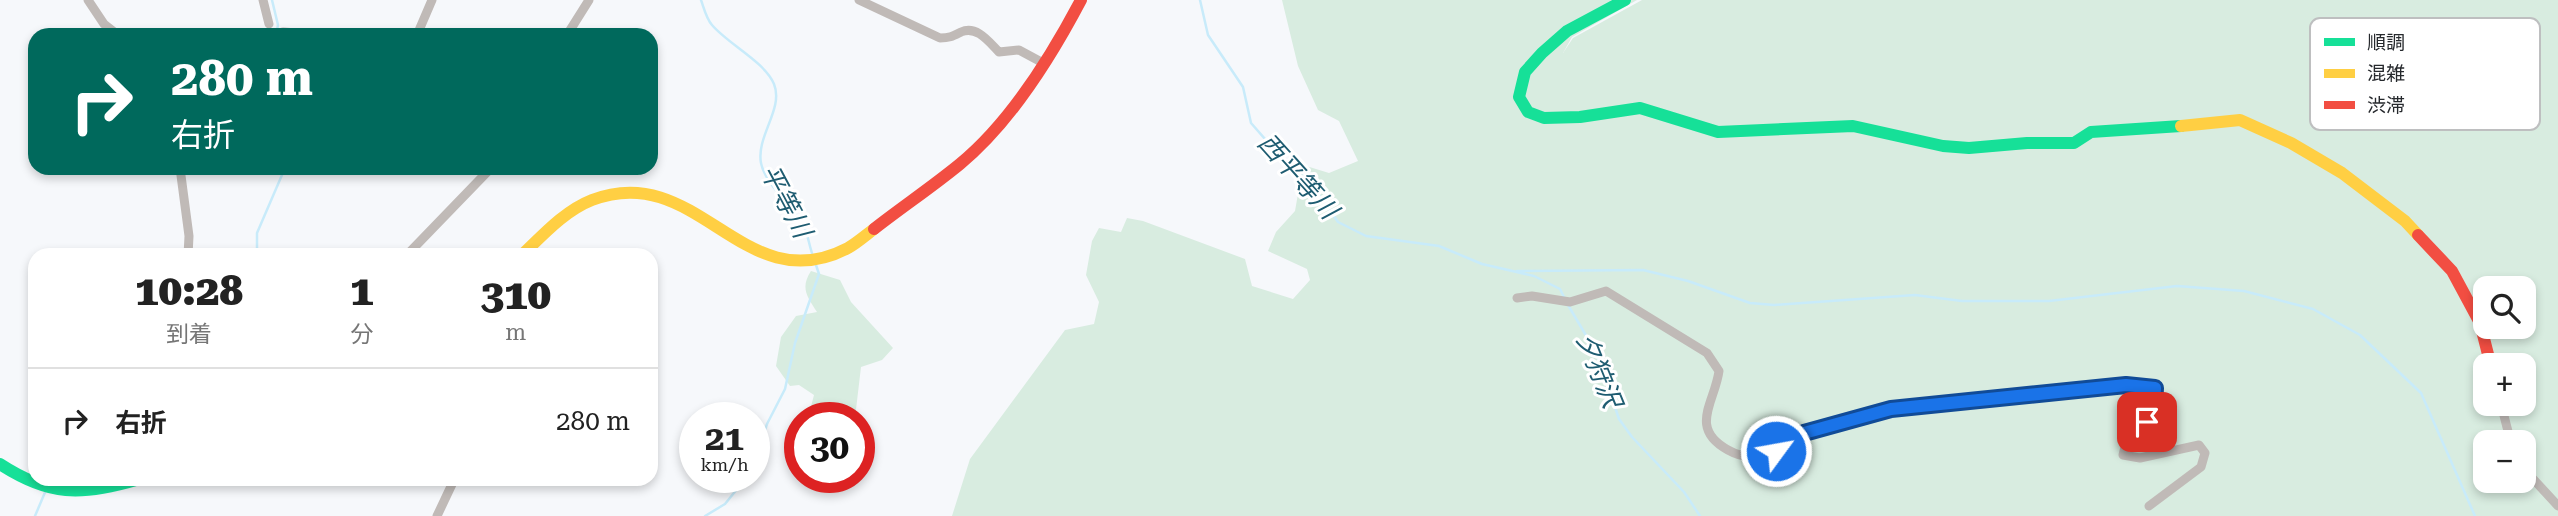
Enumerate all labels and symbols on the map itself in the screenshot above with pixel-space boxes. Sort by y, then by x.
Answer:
legend [2310,18,2540,130]
text: 順調 [2367,31,2405,54]
text: 混雑 [2367,62,2405,85]
text: 渋滞 [2367,94,2405,117]
water label: 西平等川 [1252,127,1346,227]
water label: 平等川 [754,160,819,245]
water label: 夕狩沢 [1570,328,1629,415]
pin [2117,392,2177,452]
speed limit sign: 30 [784,402,875,493]
position arrow [1739,414,1813,488]

